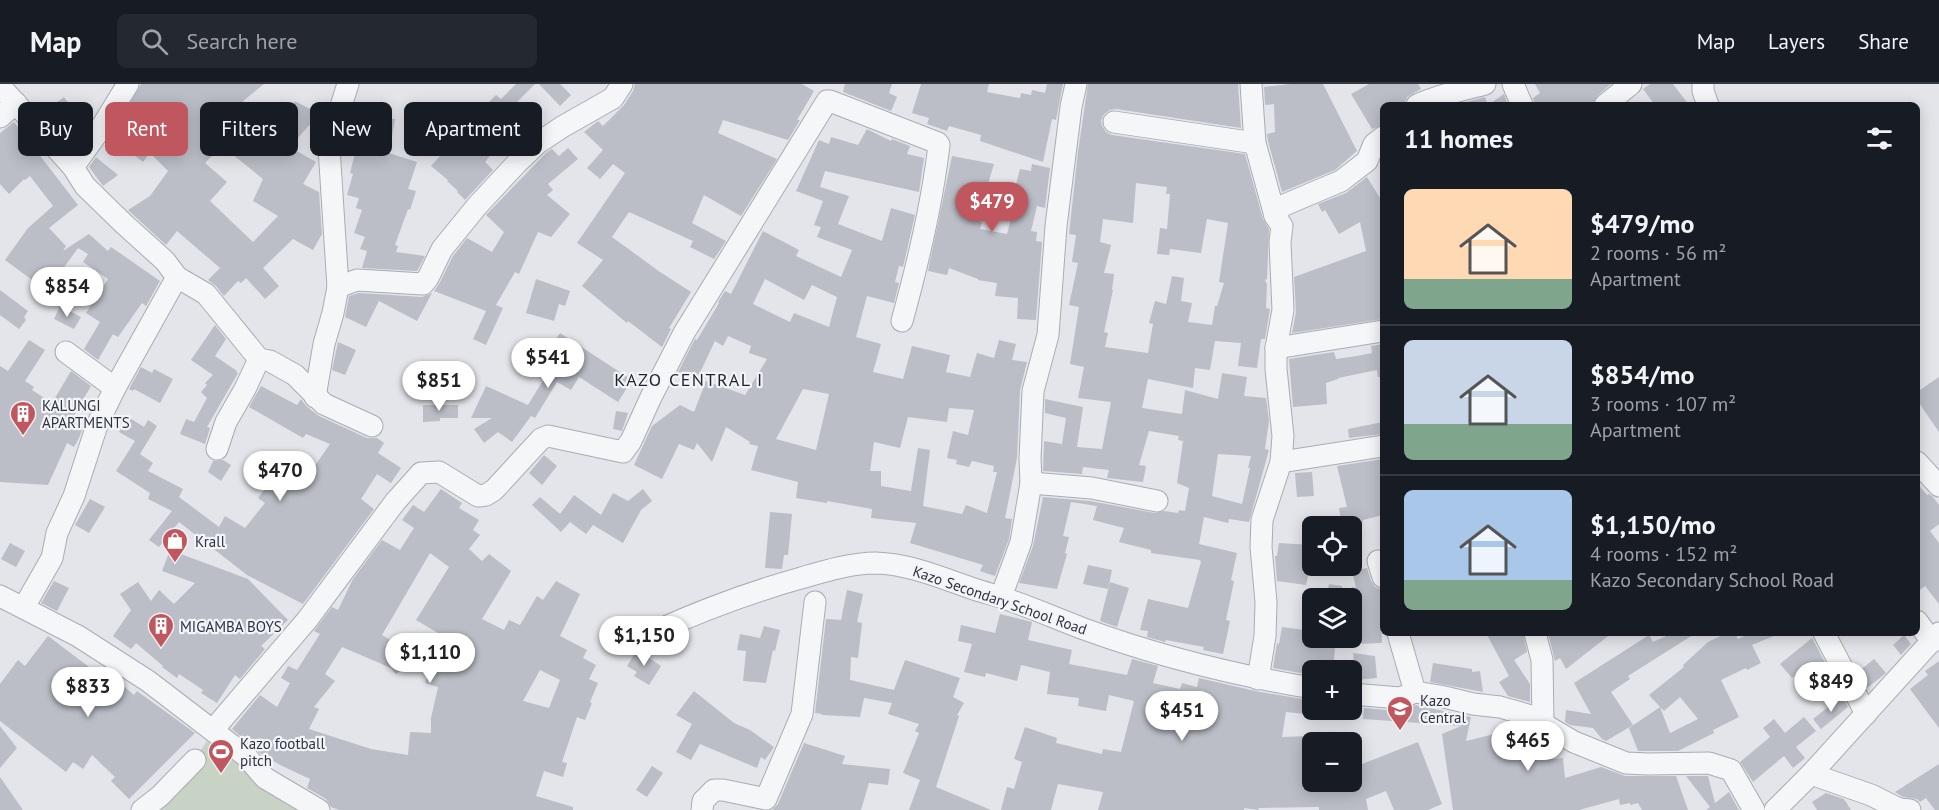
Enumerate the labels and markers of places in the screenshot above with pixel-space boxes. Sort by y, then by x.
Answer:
pin: $479 [956,182,1028,233]
pin: $854 [31,267,103,318]
pin: $541 [512,338,584,389]
pin: $851 [403,361,475,412]
place label: KALUNGI APARTMENTS [42,396,130,432]
building icon: KALUNGI APARTMENTS [8,399,38,437]
pin: $470 [244,451,316,502]
shop icon: Krall [160,526,190,564]
place label: Krall [195,532,226,551]
building icon: MIGAMBA BOYS [146,611,176,649]
pin: $1,150 [595,616,693,667]
place label: MIGAMBA BOYS [180,617,282,636]
pin: $1,110 [381,633,479,684]
pin: $849 [1795,662,1867,713]
pin: $833 [52,667,124,718]
pin: $451 [1146,691,1218,742]
place label: Kazo Central [1420,691,1466,727]
school or university icon: Kazo Central [1385,694,1415,732]
pin: $465 [1492,721,1564,772]
place label: Kazo football pitch [240,734,325,770]
sports icon: Kazo football pitch [206,737,236,775]

